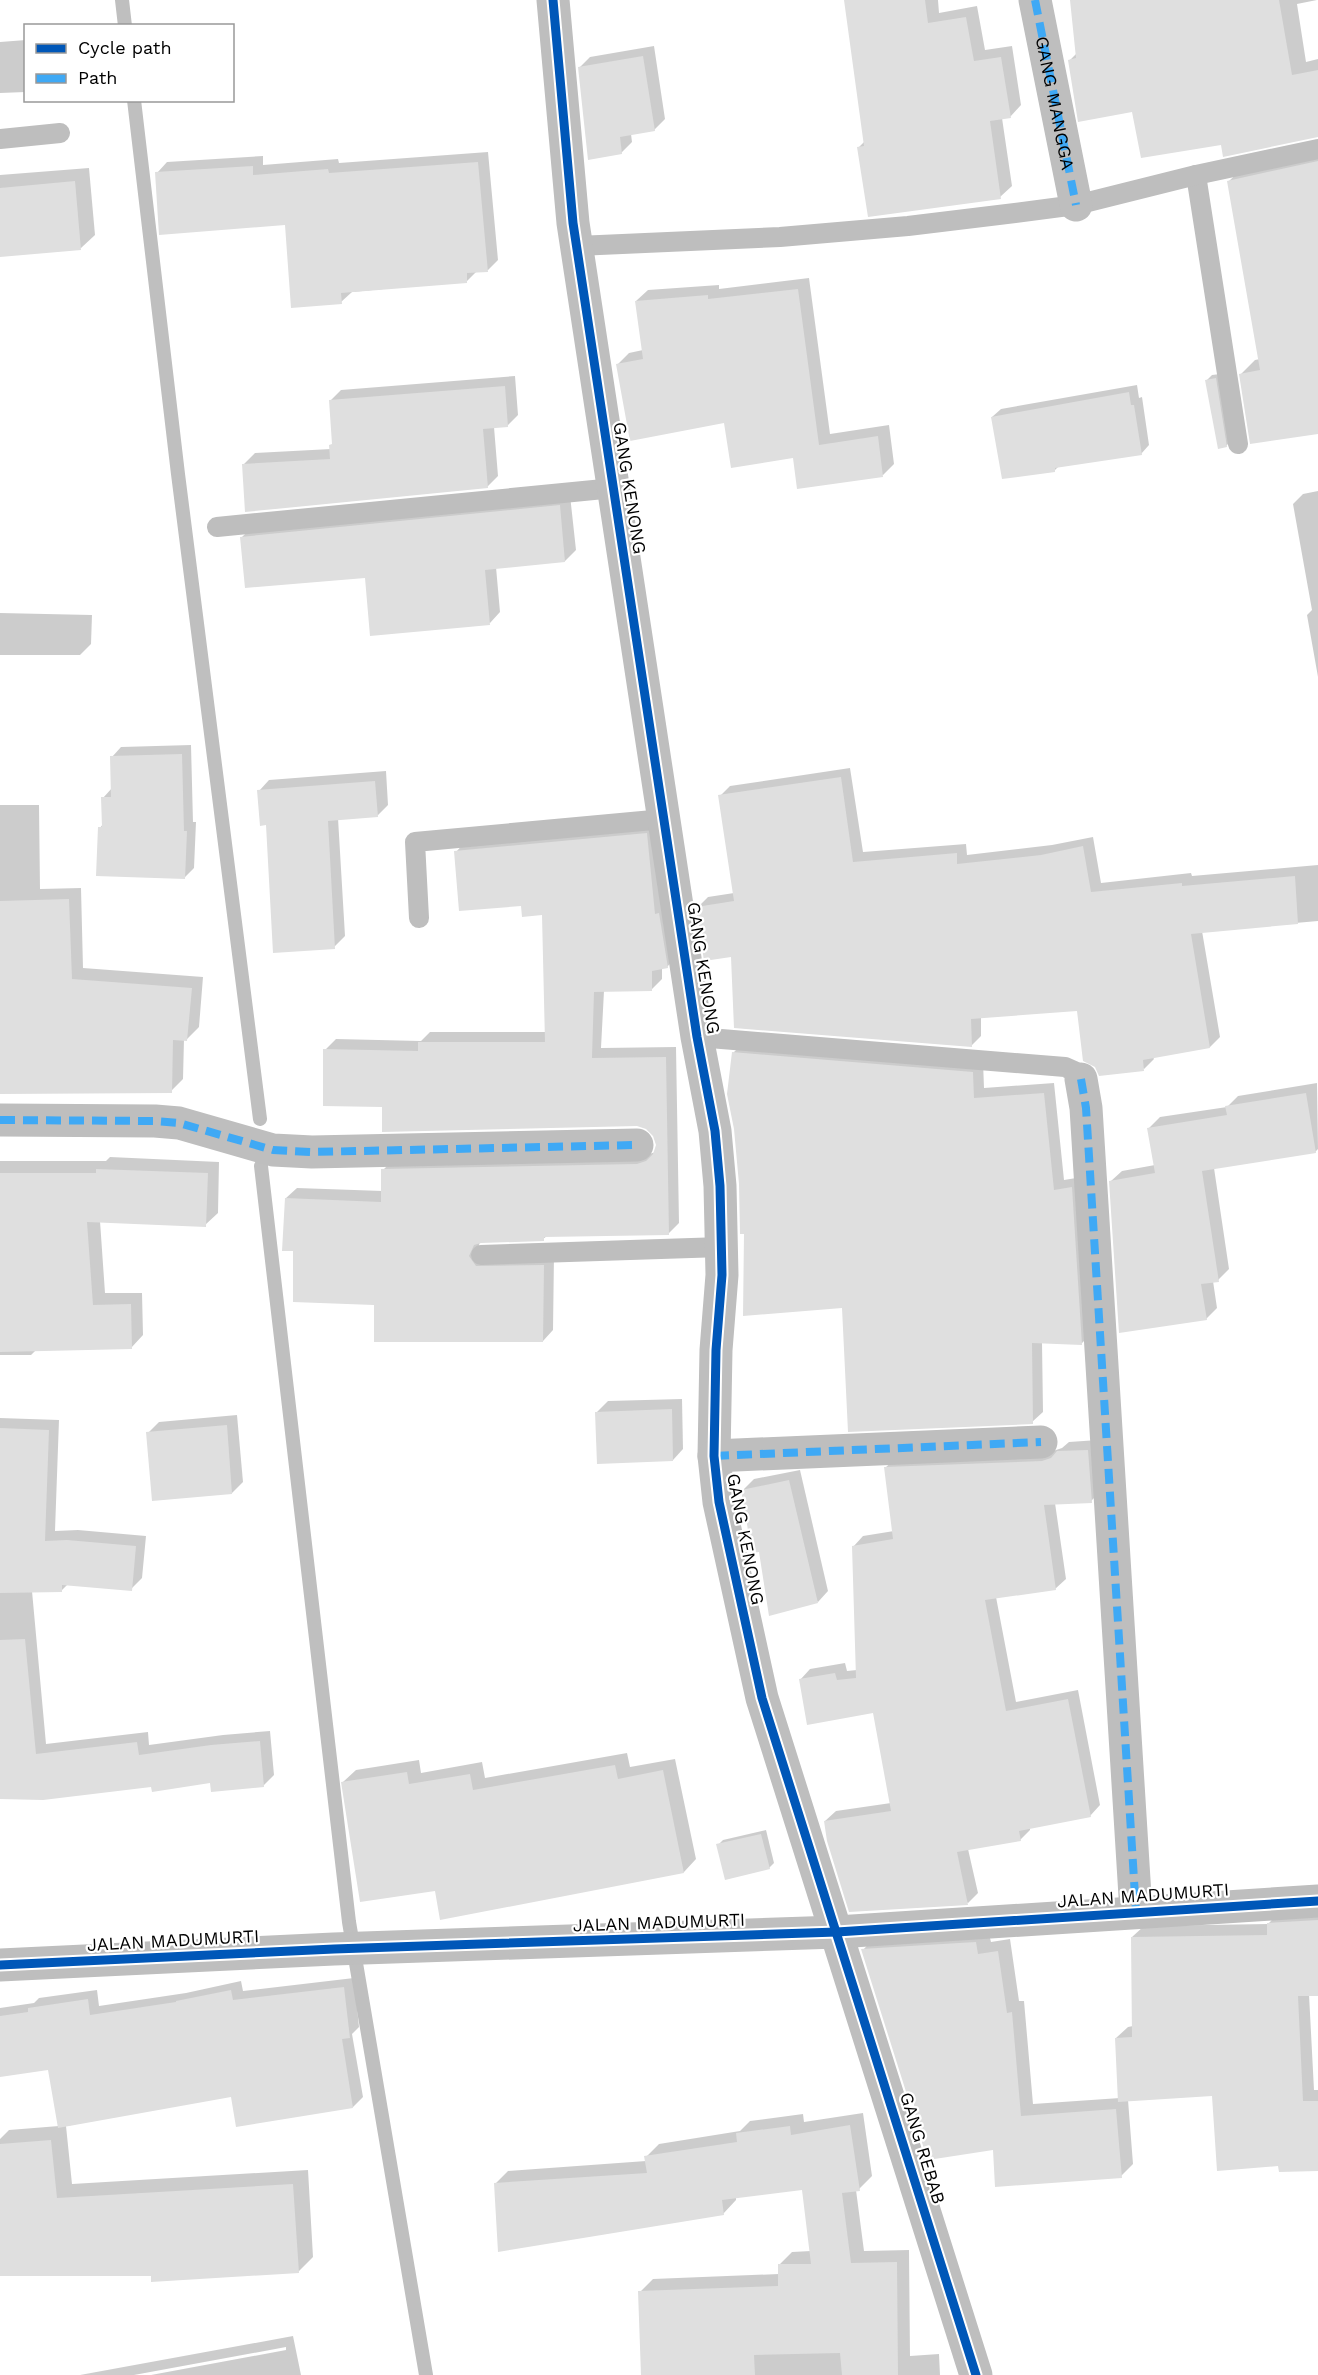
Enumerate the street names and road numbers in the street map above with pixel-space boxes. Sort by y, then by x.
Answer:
street label: GANG MANGGA [1032,34,1079,172]
street label: GANG KENONG [609,420,651,556]
street label: GANG KENONG [683,900,725,1036]
street label: GANG KENONG [723,1471,769,1607]
street label: JALAN MADUMURTI [1056,1879,1230,1911]
street label: JALAN MADUMURTI [572,1908,746,1936]
street label: JALAN MADUMURTI [86,1925,260,1955]
street label: GANG REBAB [896,2089,950,2207]

